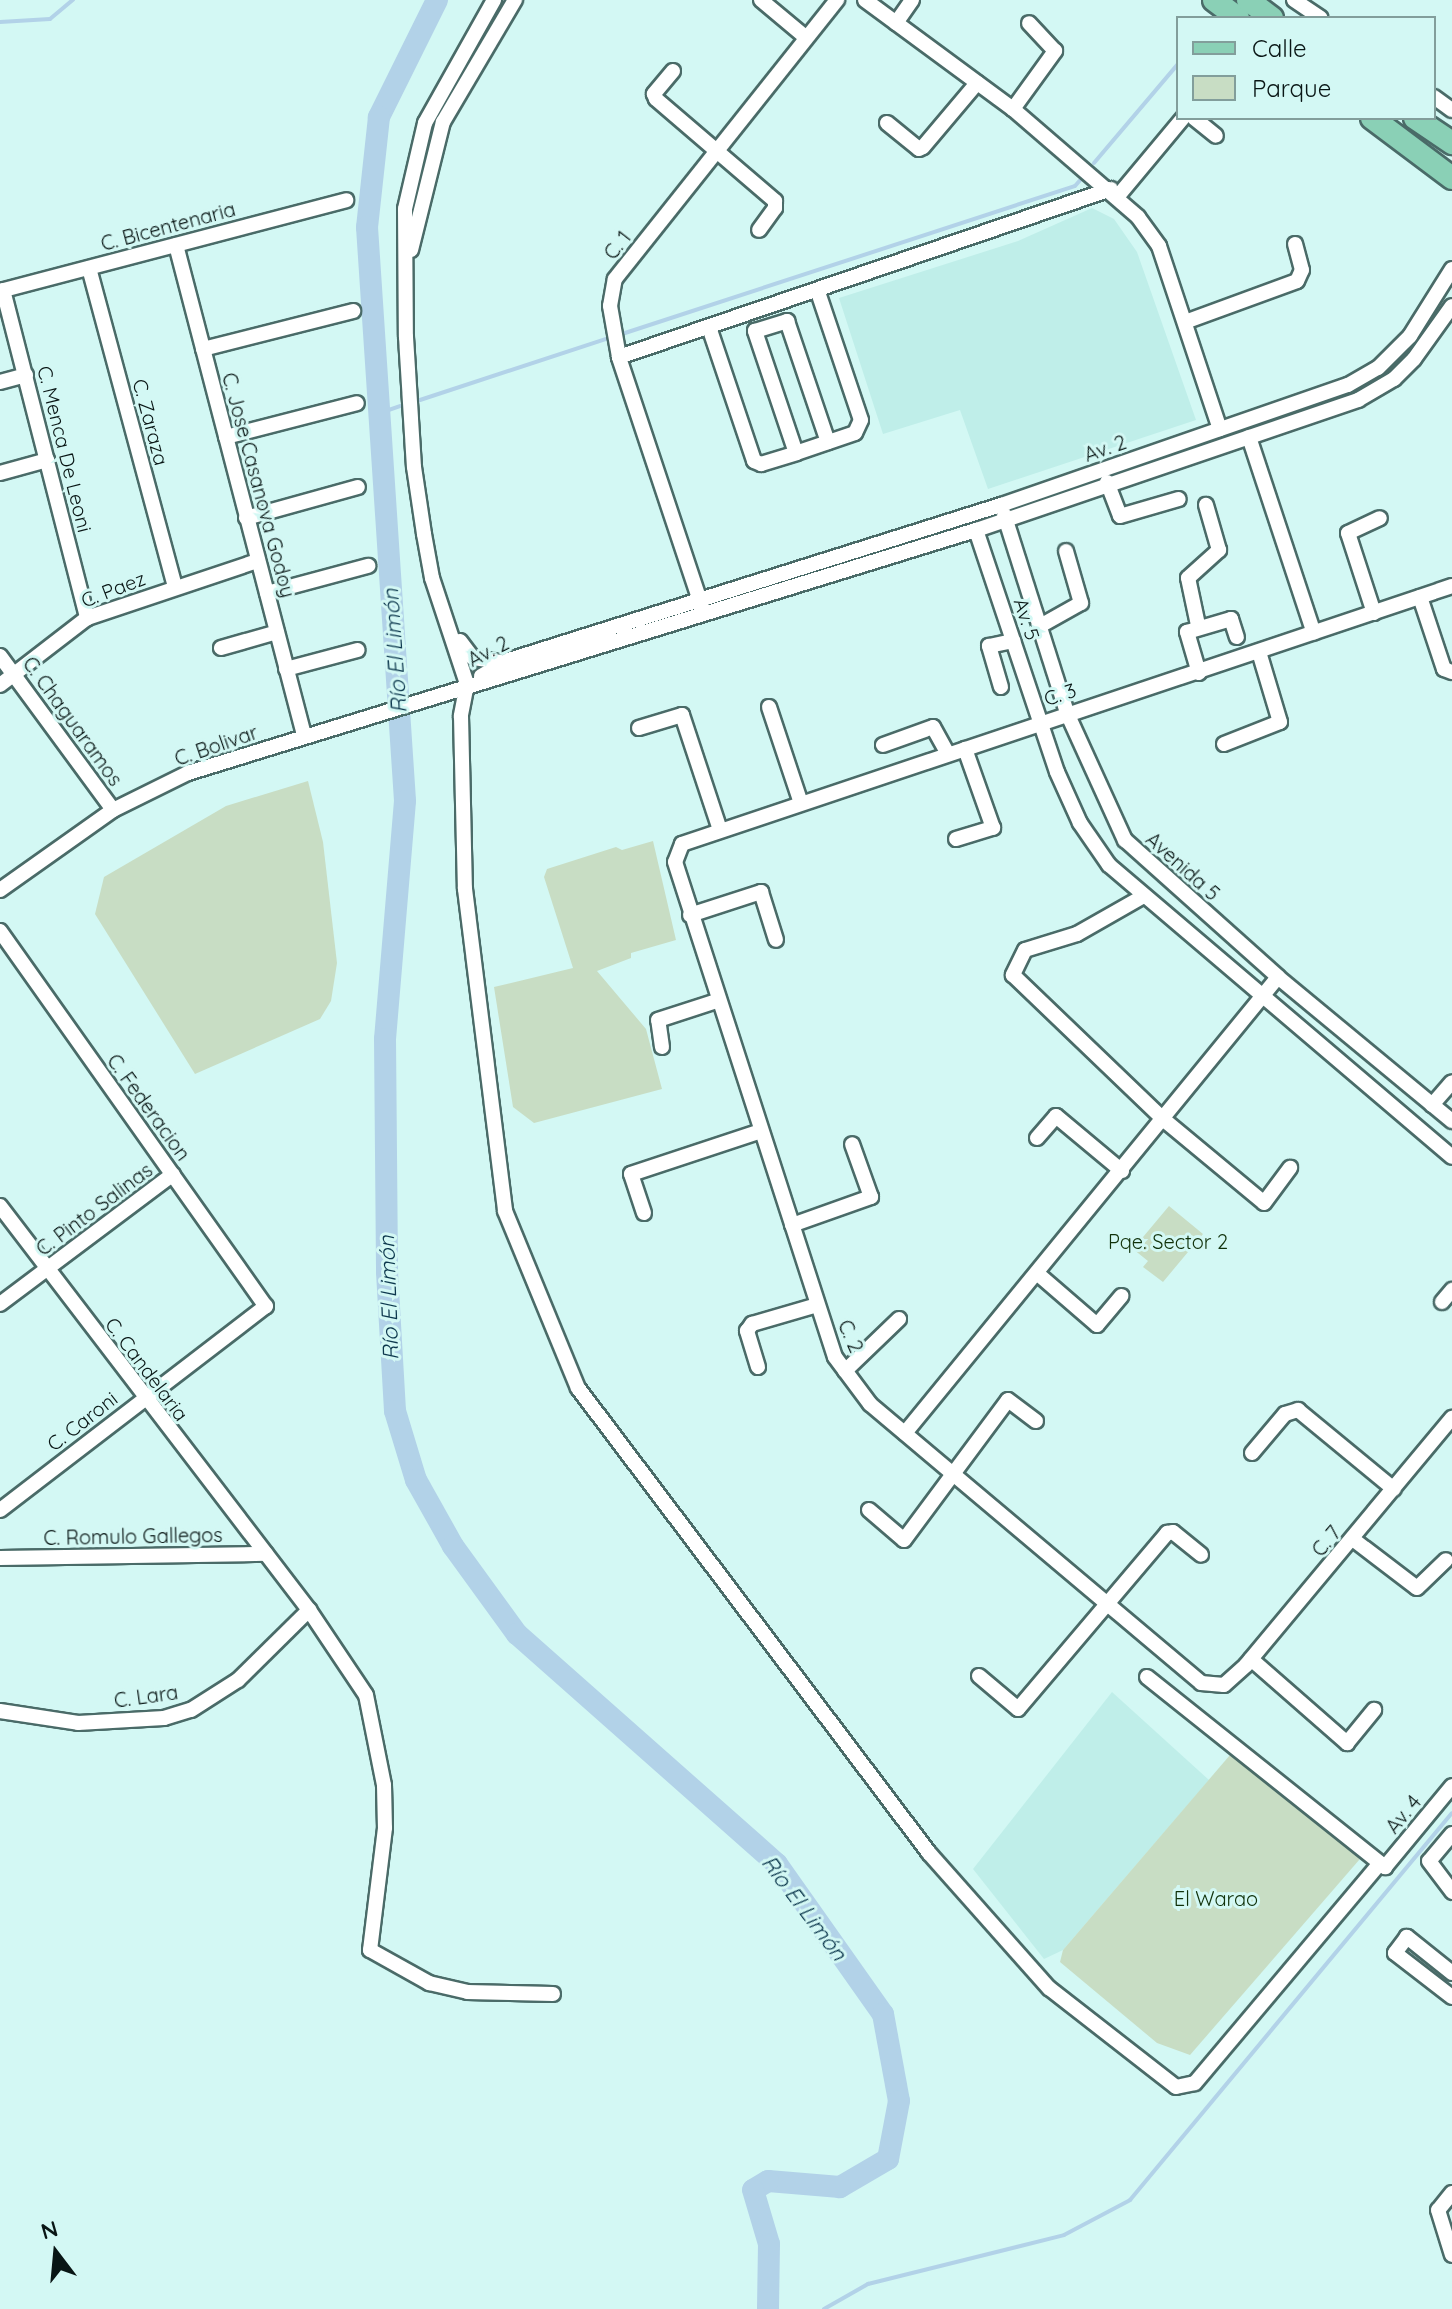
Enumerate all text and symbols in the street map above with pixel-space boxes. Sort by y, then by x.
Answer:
legend [1176,16,1436,120]
text: Calle [1252,33,1307,63]
text: Parque [1252,73,1331,103]
street label: C. Bicentenaria [98,196,238,256]
street label: C. 1 [598,226,636,264]
street label: C. Menca De Leoni [33,363,97,535]
street label: C. Jose Casanova Godoy [217,370,301,600]
street label: C. Zaraza [128,376,174,468]
street label: Av. 2 [1081,430,1129,466]
street label: C. Paez [77,566,149,612]
water label: Río El Limón [377,588,413,714]
street label: Av. 5 [1009,595,1045,643]
street label: Av. 2 [463,631,513,671]
street label: C. Chaguaramos [18,652,128,790]
street label: C. 3 [1041,678,1079,710]
street label: C. Bolivar [171,720,261,770]
street label: Avenida 5 [1141,827,1225,905]
street label: C. Federacion [102,1049,196,1165]
street label: C. Pinto Salinas [31,1157,157,1261]
park label: Pqe. Sector 2 [1108,1229,1228,1253]
water label: Río El Limón [374,1235,404,1361]
street label: C. Candelaria [100,1313,194,1425]
street label: C. 2 [833,1316,869,1356]
street label: C. Caroni [42,1386,122,1456]
street label: C. 7 [1306,1521,1346,1561]
street label: C. Romulo Gallegos [43,1522,223,1550]
street label: C. Lara [112,1680,180,1712]
street label: Av. 4 [1380,1790,1426,1838]
water label: Río El Limón [756,1850,852,1966]
park label: El Warao [1174,1886,1258,1910]
north arrow [16,2213,96,2293]
text: N [38,2214,61,2246]

